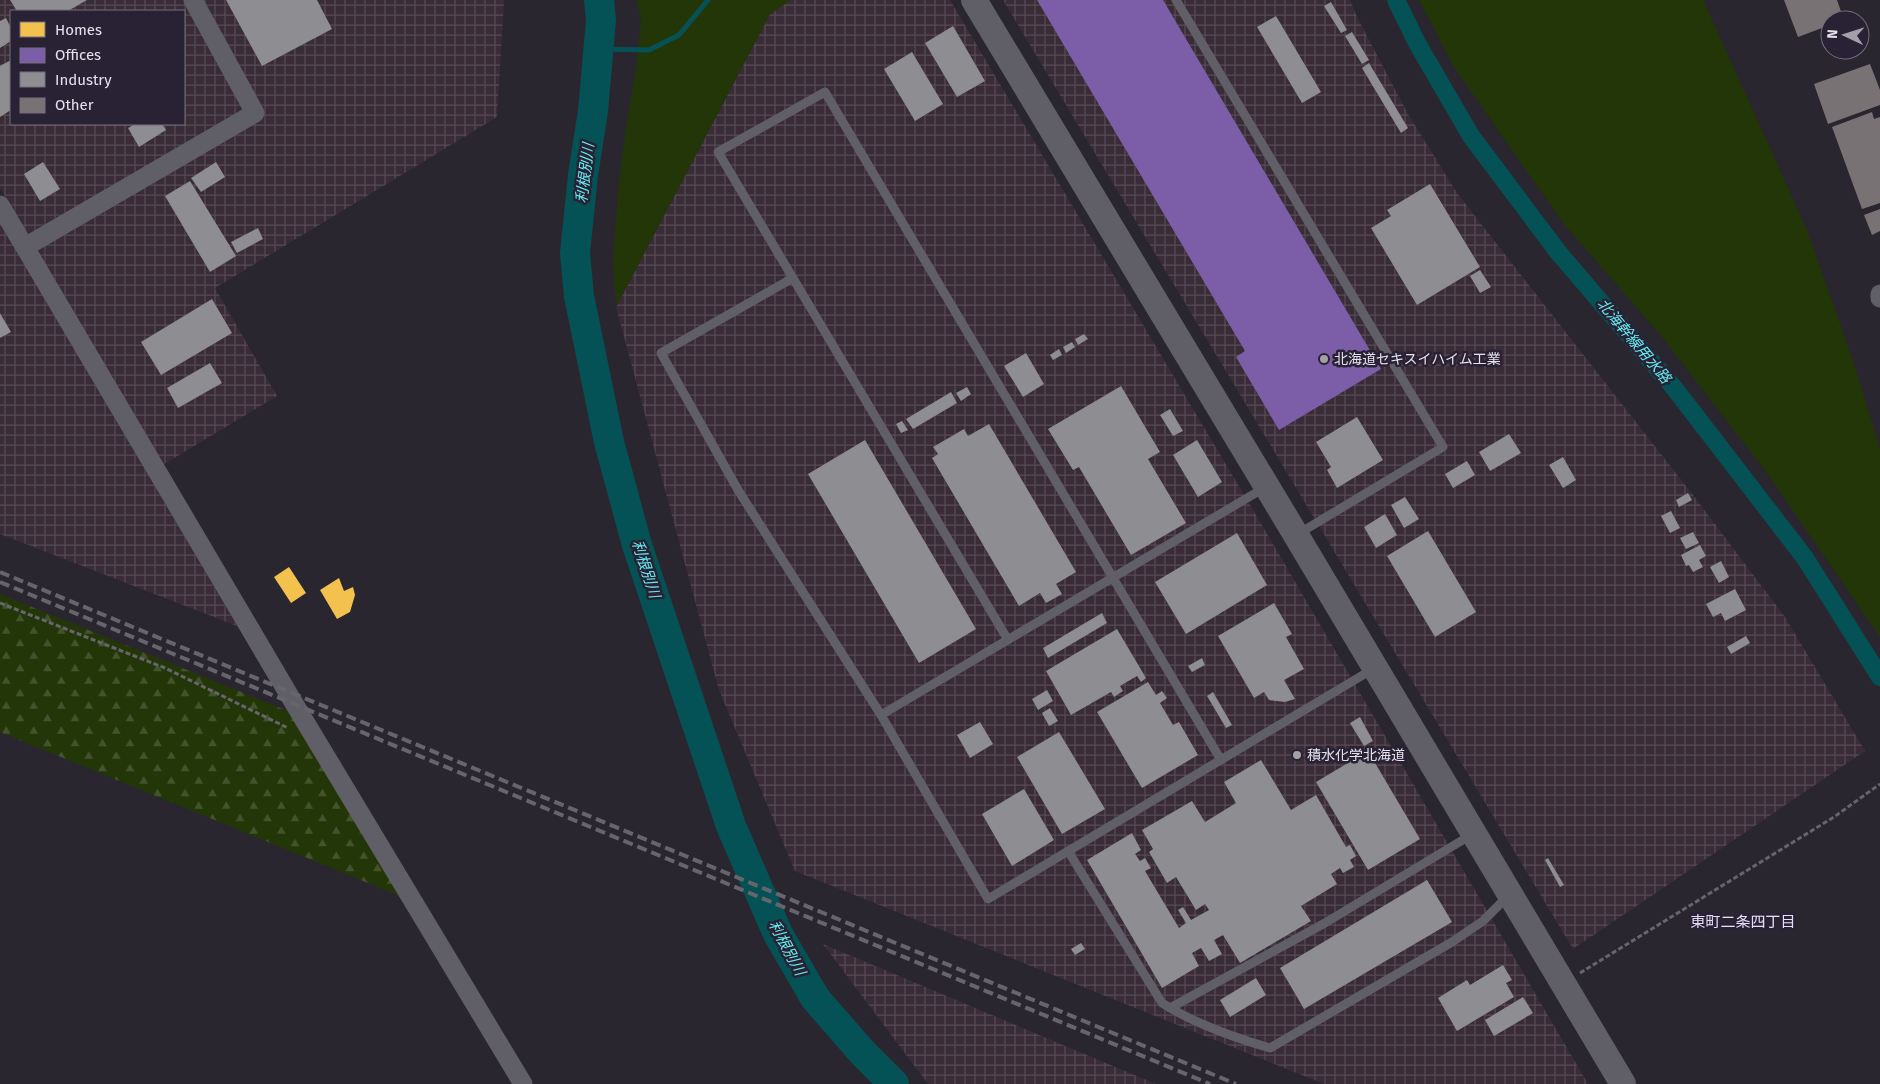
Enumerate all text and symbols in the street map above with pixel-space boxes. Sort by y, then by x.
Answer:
legend [10,10,185,125]
north arrow [1820,10,1870,60]
text: Homes [55,21,102,39]
text: N [1824,29,1841,39]
text: Offices [55,46,101,64]
text: Industry [55,71,112,89]
text: Other [55,96,94,114]
water label: 利根別川 [572,140,598,204]
water label: 北海幹線用水路 [1593,295,1676,389]
place label: 北海道セキスイハイム工業 [1334,351,1501,368]
marker: 北海道セキスイハイム工業 [1318,353,1330,365]
water label: 利根別川 [628,538,664,602]
place label: 積水化学北海道 [1307,747,1405,764]
marker: 積水化学北海道 [1291,749,1303,761]
district label: 東町二条四丁目 [1690,913,1796,931]
water label: 利根別川 [765,917,810,980]

